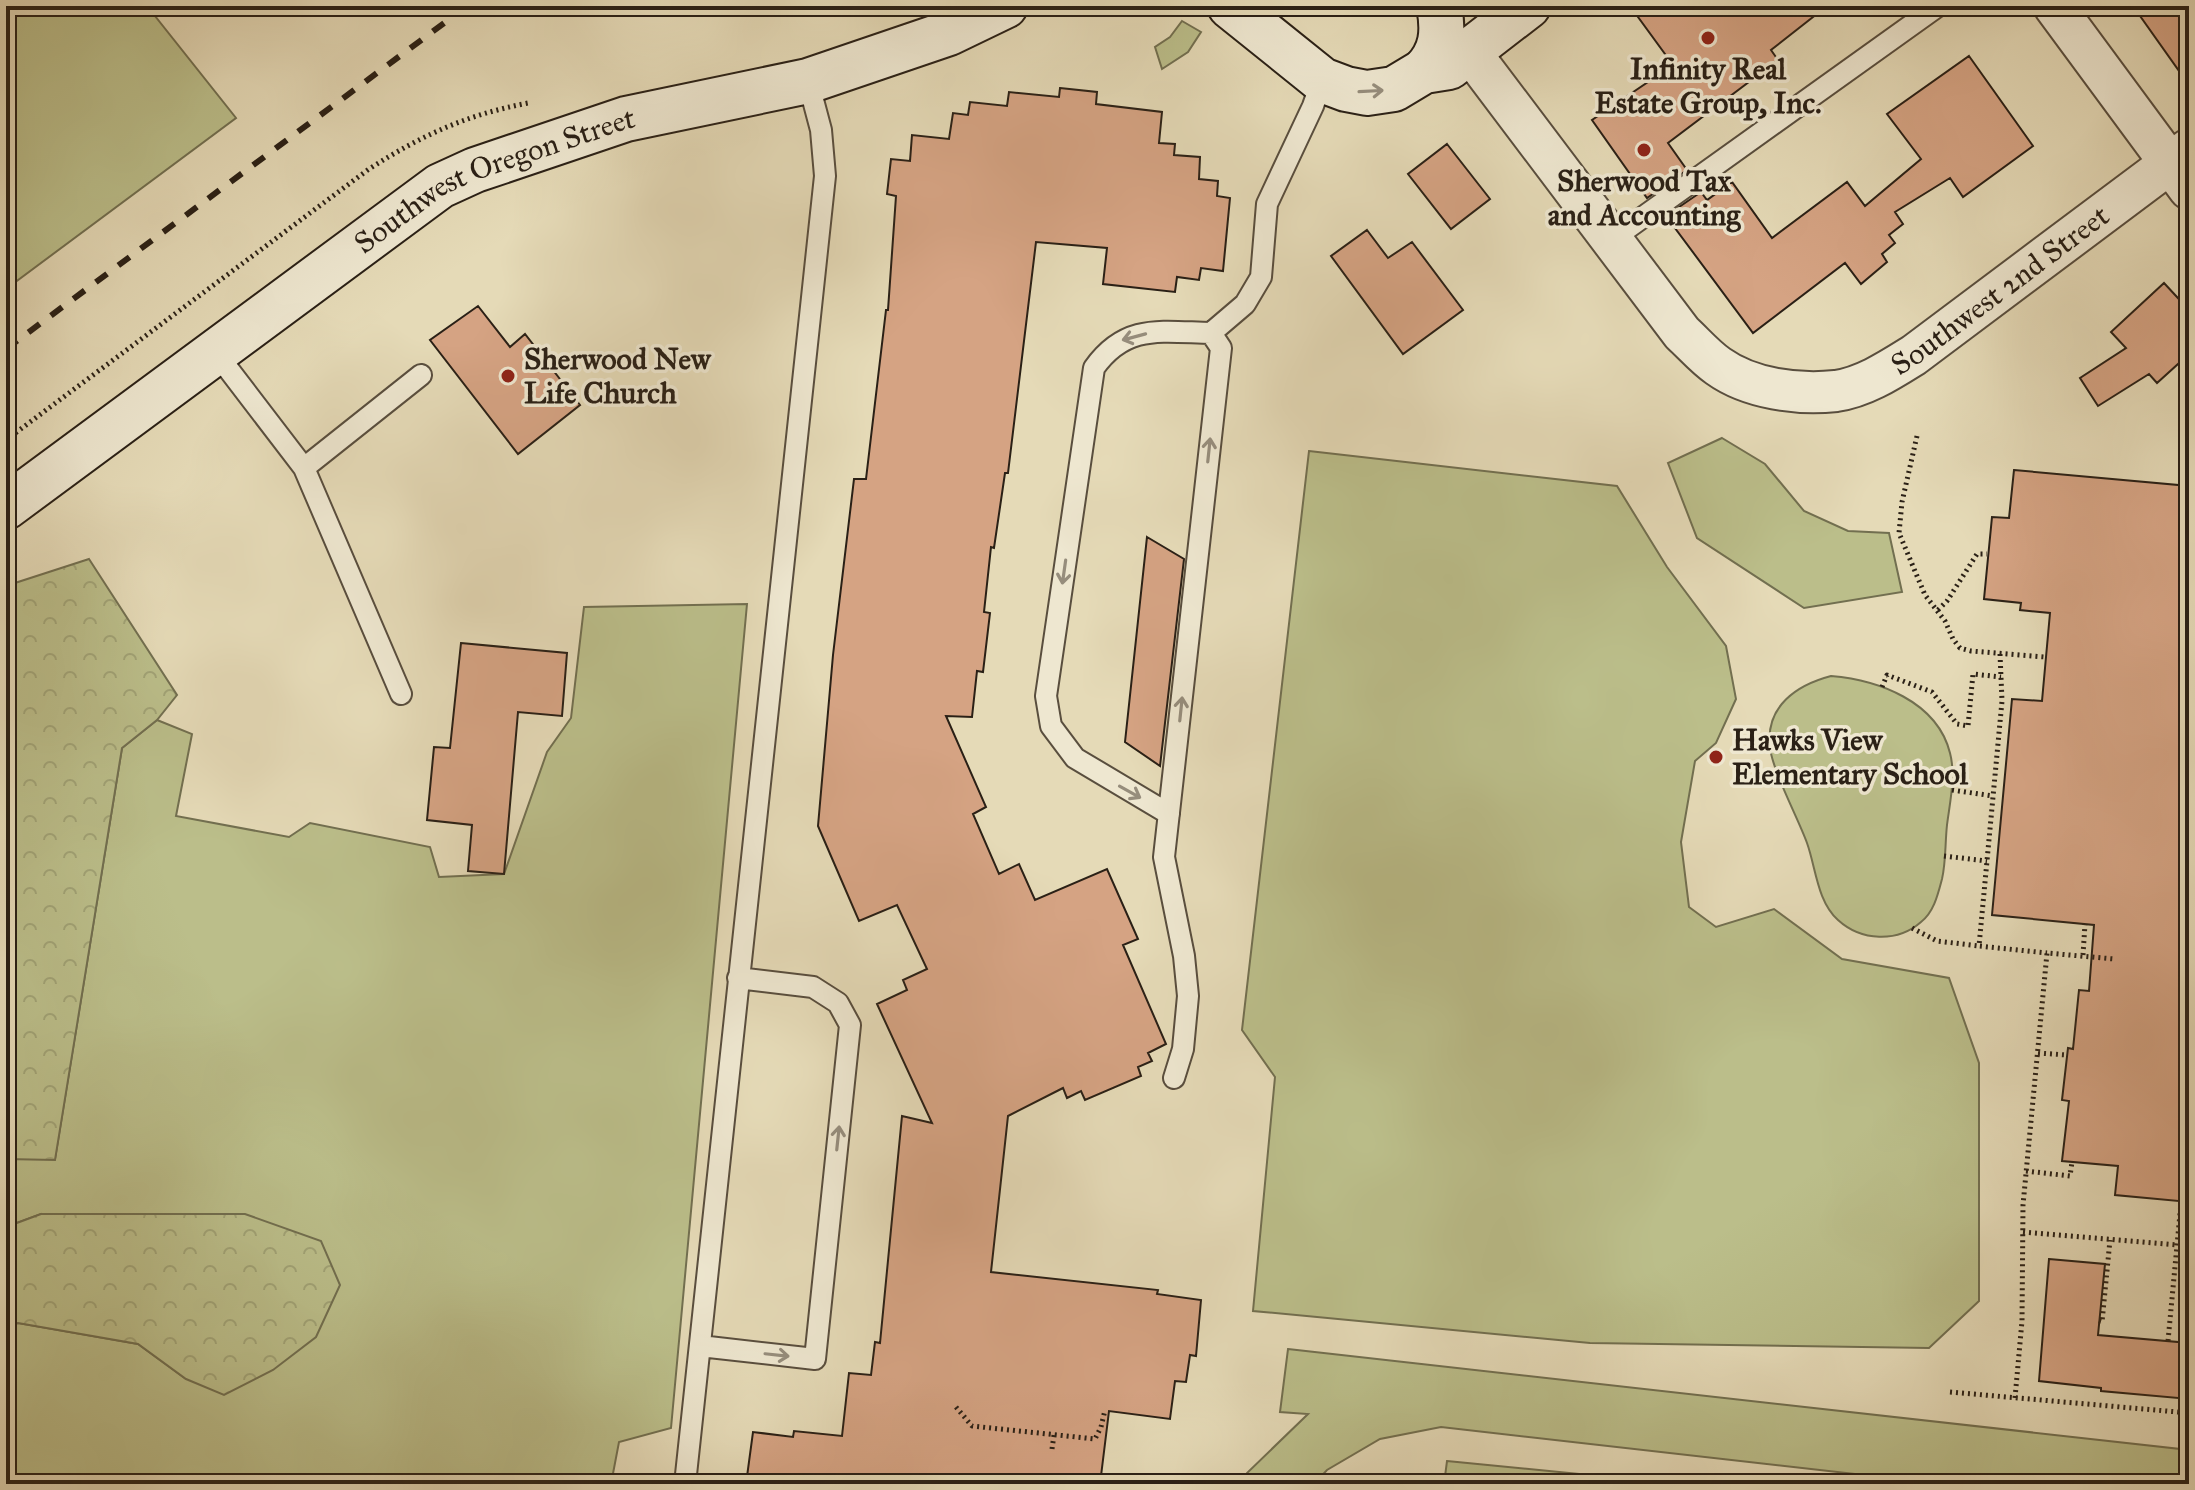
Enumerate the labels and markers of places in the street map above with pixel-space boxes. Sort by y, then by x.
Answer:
marker: Infinity Real Estate Group, Inc. [1699,29,1717,47]
place label: Infinity Real Estate Group, Inc. [1595,51,1821,121]
marker: Sherwood Tax and Accounting [1635,141,1653,159]
place label: Sherwood Tax and Accounting [1548,163,1741,233]
place label: Sherwood New Life Church [524,341,712,411]
marker: Sherwood New Life Church [499,367,517,385]
place label: Hawks View Elementary School [1732,722,1969,792]
marker: Hawks View Elementary School [1707,748,1725,766]

